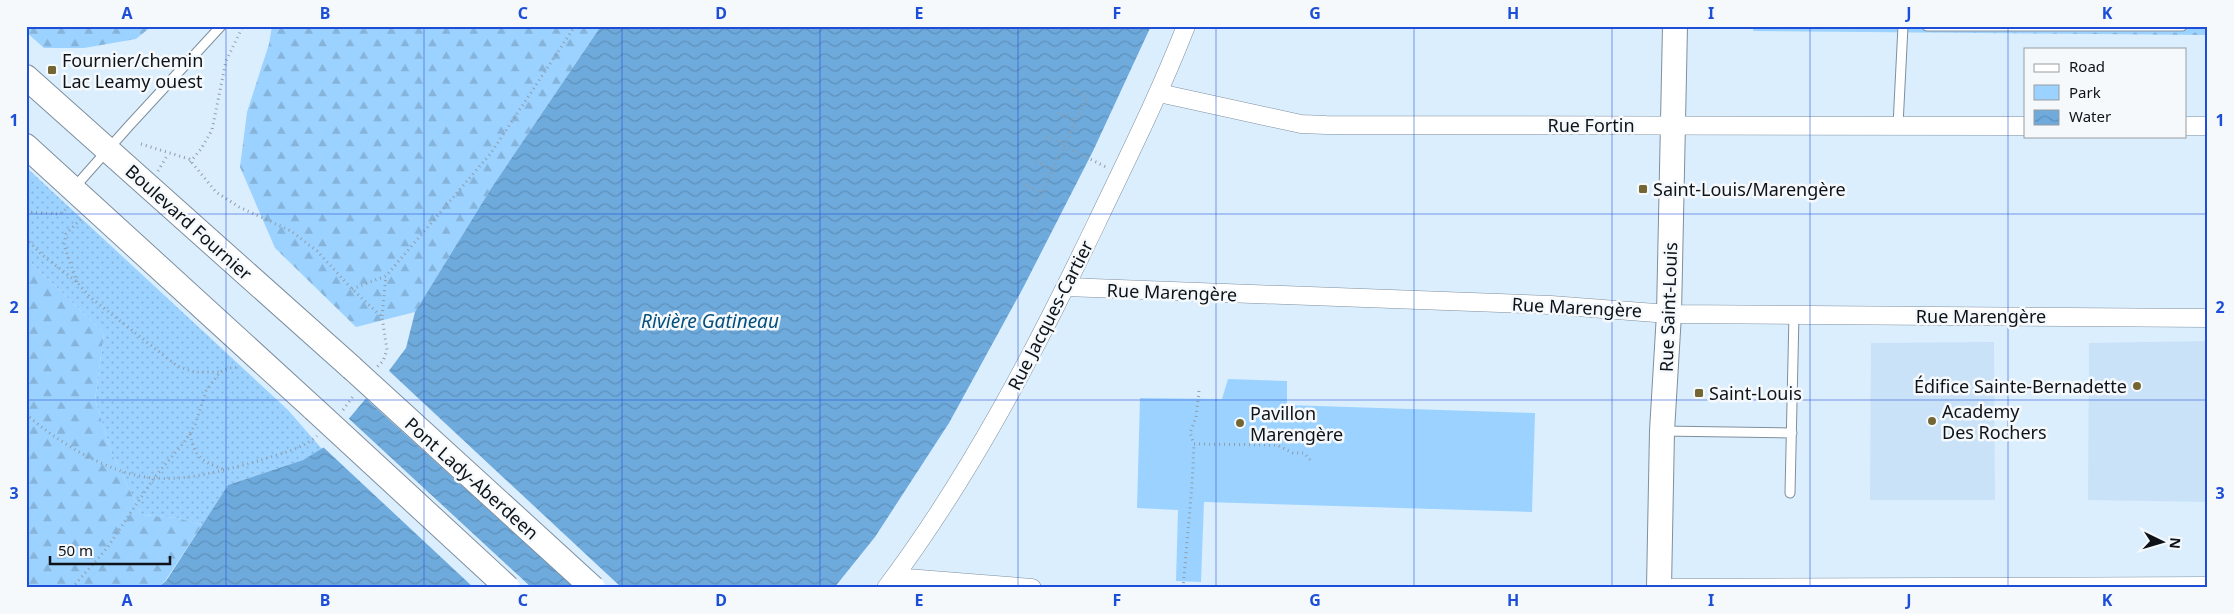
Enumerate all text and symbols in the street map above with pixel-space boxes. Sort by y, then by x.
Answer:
text: A [121,2,133,24]
text: B [320,2,330,24]
text: C [518,2,528,24]
text: D [715,2,727,24]
text: E [915,2,924,24]
text: F [1113,2,1121,24]
text: G [1309,2,1321,24]
text: H [1507,2,1519,24]
text: I [1708,2,1714,24]
text: J [1904,2,1912,24]
text: K [2102,2,2113,24]
place label: Fournier/chemin Lac Leamy ouest [62,48,203,93]
legend [2024,48,2186,138]
text: Road [2069,56,2105,76]
marker: Fournier/chemin Lac Leamy ouest [46,64,58,76]
text: Park [2069,82,2101,102]
text: Water [2069,106,2111,126]
text: 1 [9,109,19,131]
text: 1 [2215,109,2225,131]
street label: Rue Fortin [1547,113,1635,137]
street label: Boulevard Fournier [121,159,258,286]
place label: Saint-Louis/Marengère [1653,177,1846,201]
marker: Saint-Louis/Marengère [1637,183,1649,195]
street label: Rue Jacques-Cartier [1002,235,1098,394]
street label: Rue Saint-Louis [1654,242,1682,372]
street label: Rue Marengère [1106,278,1238,306]
street label: Rue Marengère [1511,292,1643,322]
text: 2 [9,296,19,318]
text: 2 [2215,296,2225,318]
street label: Rue Marengère [1916,304,2046,328]
water label: Rivière Gatineau [641,308,779,334]
place label: Édifice Sainte-Bernadette [1914,374,2127,398]
marker: Édifice Sainte-Bernadette [2131,380,2143,392]
place label: Saint-Louis [1709,381,1802,405]
marker: Saint-Louis [1693,387,1705,399]
place label: Academy Des Rochers [1942,399,2047,444]
place label: Pavillon Marengère [1250,401,1343,446]
street label: Pont Lady-Aberdeen [400,412,544,544]
marker: Academy Des Rochers [1926,415,1938,427]
marker: Pavillon Marengère [1234,417,1246,429]
text: 3 [9,482,19,504]
text: 3 [2215,482,2225,504]
north arrow [2136,516,2186,566]
scale bar [50,534,170,566]
text: N [2165,537,2185,550]
text: 50 m [58,540,93,560]
text: A [121,589,133,611]
text: B [320,589,330,611]
text: C [518,589,528,611]
text: D [715,589,727,611]
text: E [915,589,924,611]
text: F [1113,589,1121,611]
text: G [1309,589,1321,611]
text: H [1507,589,1519,611]
text: I [1708,589,1714,611]
text: J [1904,589,1912,611]
text: K [2102,589,2113,611]

